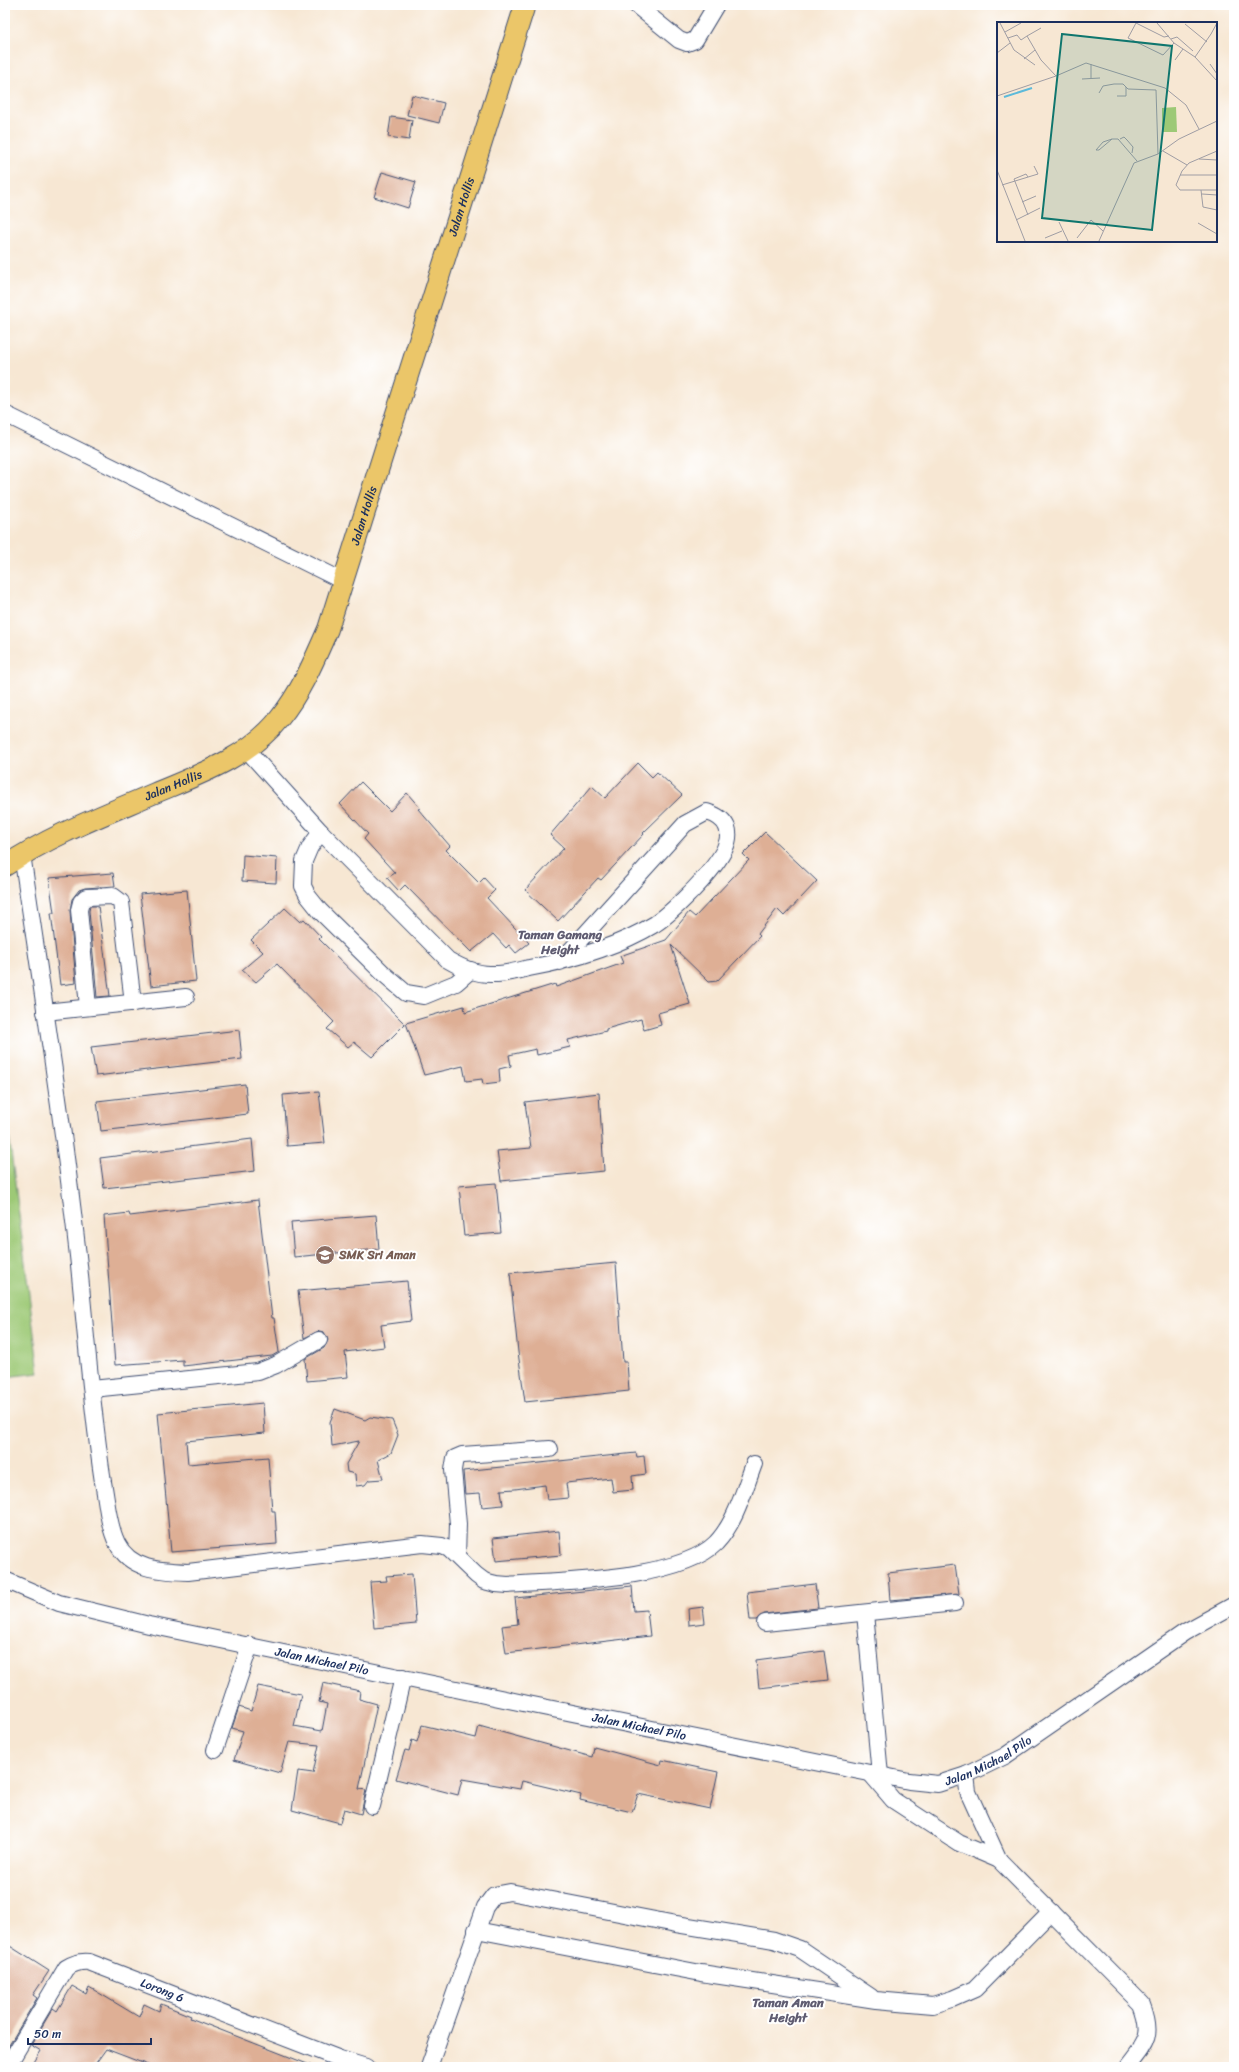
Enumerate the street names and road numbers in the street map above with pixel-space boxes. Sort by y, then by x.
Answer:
street label: Jalan Hollis [441,174,481,240]
street label: Jalan Hollis [344,483,384,549]
street label: Jalan Hollis [140,763,206,808]
street label: Jalan Michael Pilo [272,1640,371,1682]
street label: Jalan Michael Pilo [589,1706,688,1747]
street label: Jalan Michael Pilo [941,1730,1036,1792]
street label: Lorong 6 [137,1972,187,2009]

